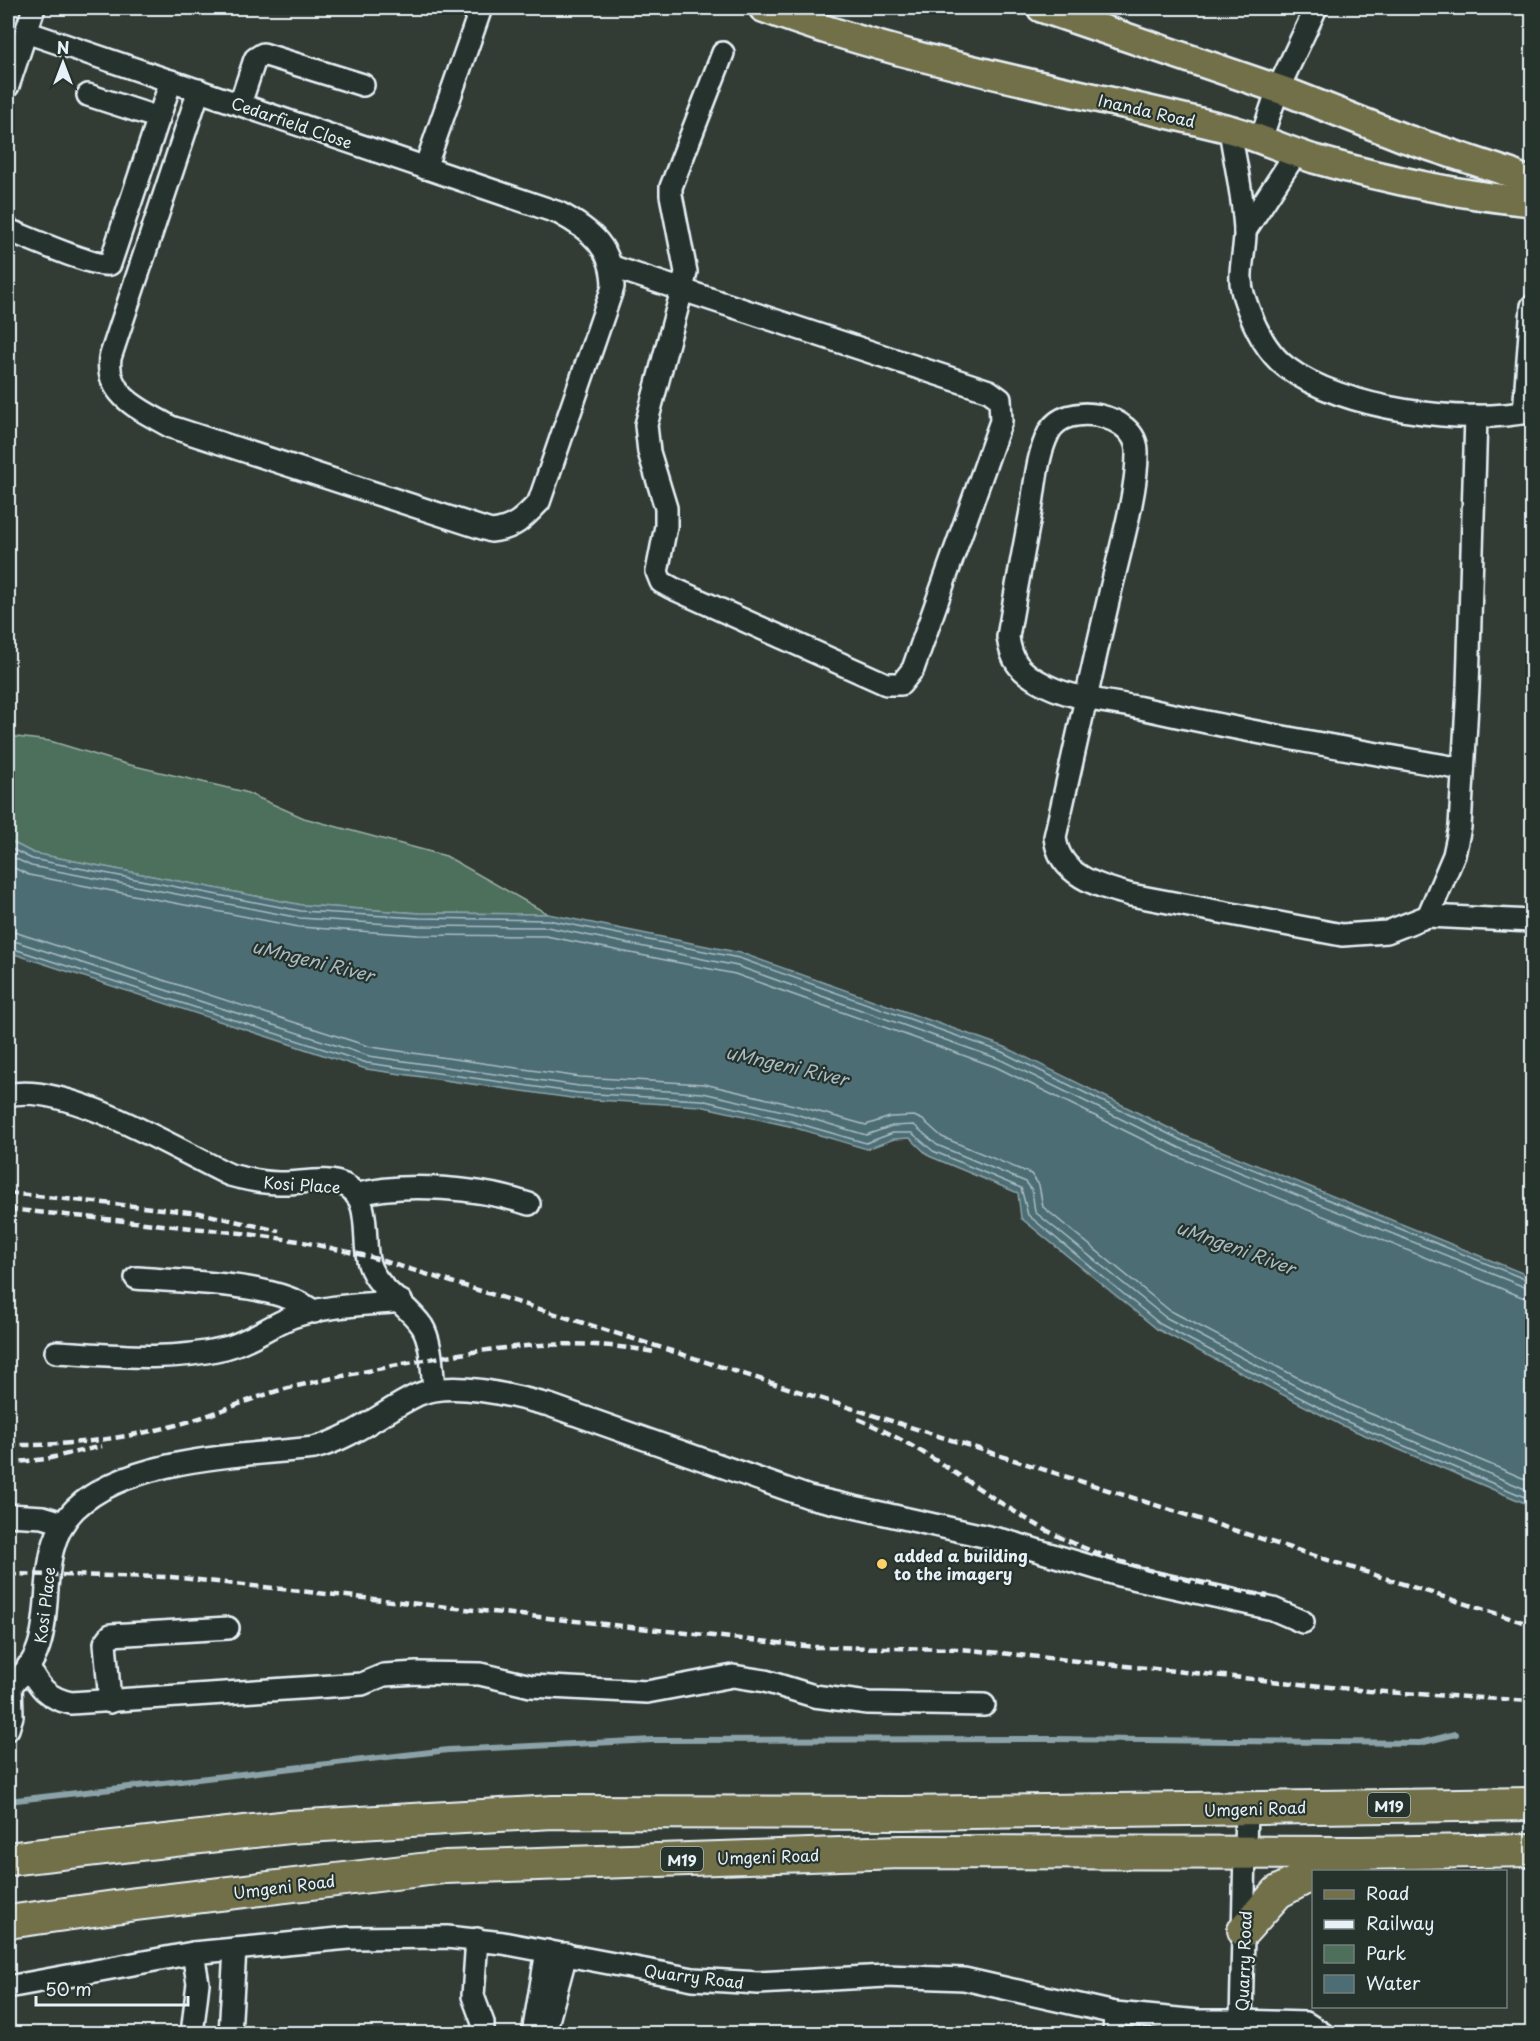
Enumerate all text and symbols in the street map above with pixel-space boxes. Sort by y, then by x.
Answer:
north arrow [33,33,93,93]
text: N [57,35,69,59]
street label: Inanda Road [1096,87,1198,133]
street label: Cedarfield Close [228,90,356,154]
water label: uMngeni River [249,932,380,989]
water label: uMngeni River [723,1038,854,1093]
street label: Kosi Place [263,1169,341,1199]
water label: uMngeni River [1173,1213,1302,1282]
place label: added a building to the imagery [894,1543,1028,1585]
marker: added a building to the imagery [875,1557,889,1571]
street label: Kosi Place [27,1565,61,1645]
road number: M19 [1368,1793,1410,1817]
street label: Umgeni Road [1203,1794,1307,1822]
street label: Umgeni Road [716,1842,820,1870]
road number: M19 [661,1847,703,1871]
street label: Umgeni Road [232,1868,336,1904]
legend [1312,1870,1507,2008]
text: Road [1366,1879,1410,1906]
text: Railway [1366,1909,1434,1936]
street label: Quarry Road [1229,1910,1257,2012]
text: Park [1366,1939,1406,1966]
street label: Quarry Road [643,1958,745,1994]
scale bar [36,1969,188,2007]
text: Water [1366,1969,1421,1996]
text: 50 m [45,1975,92,2002]

